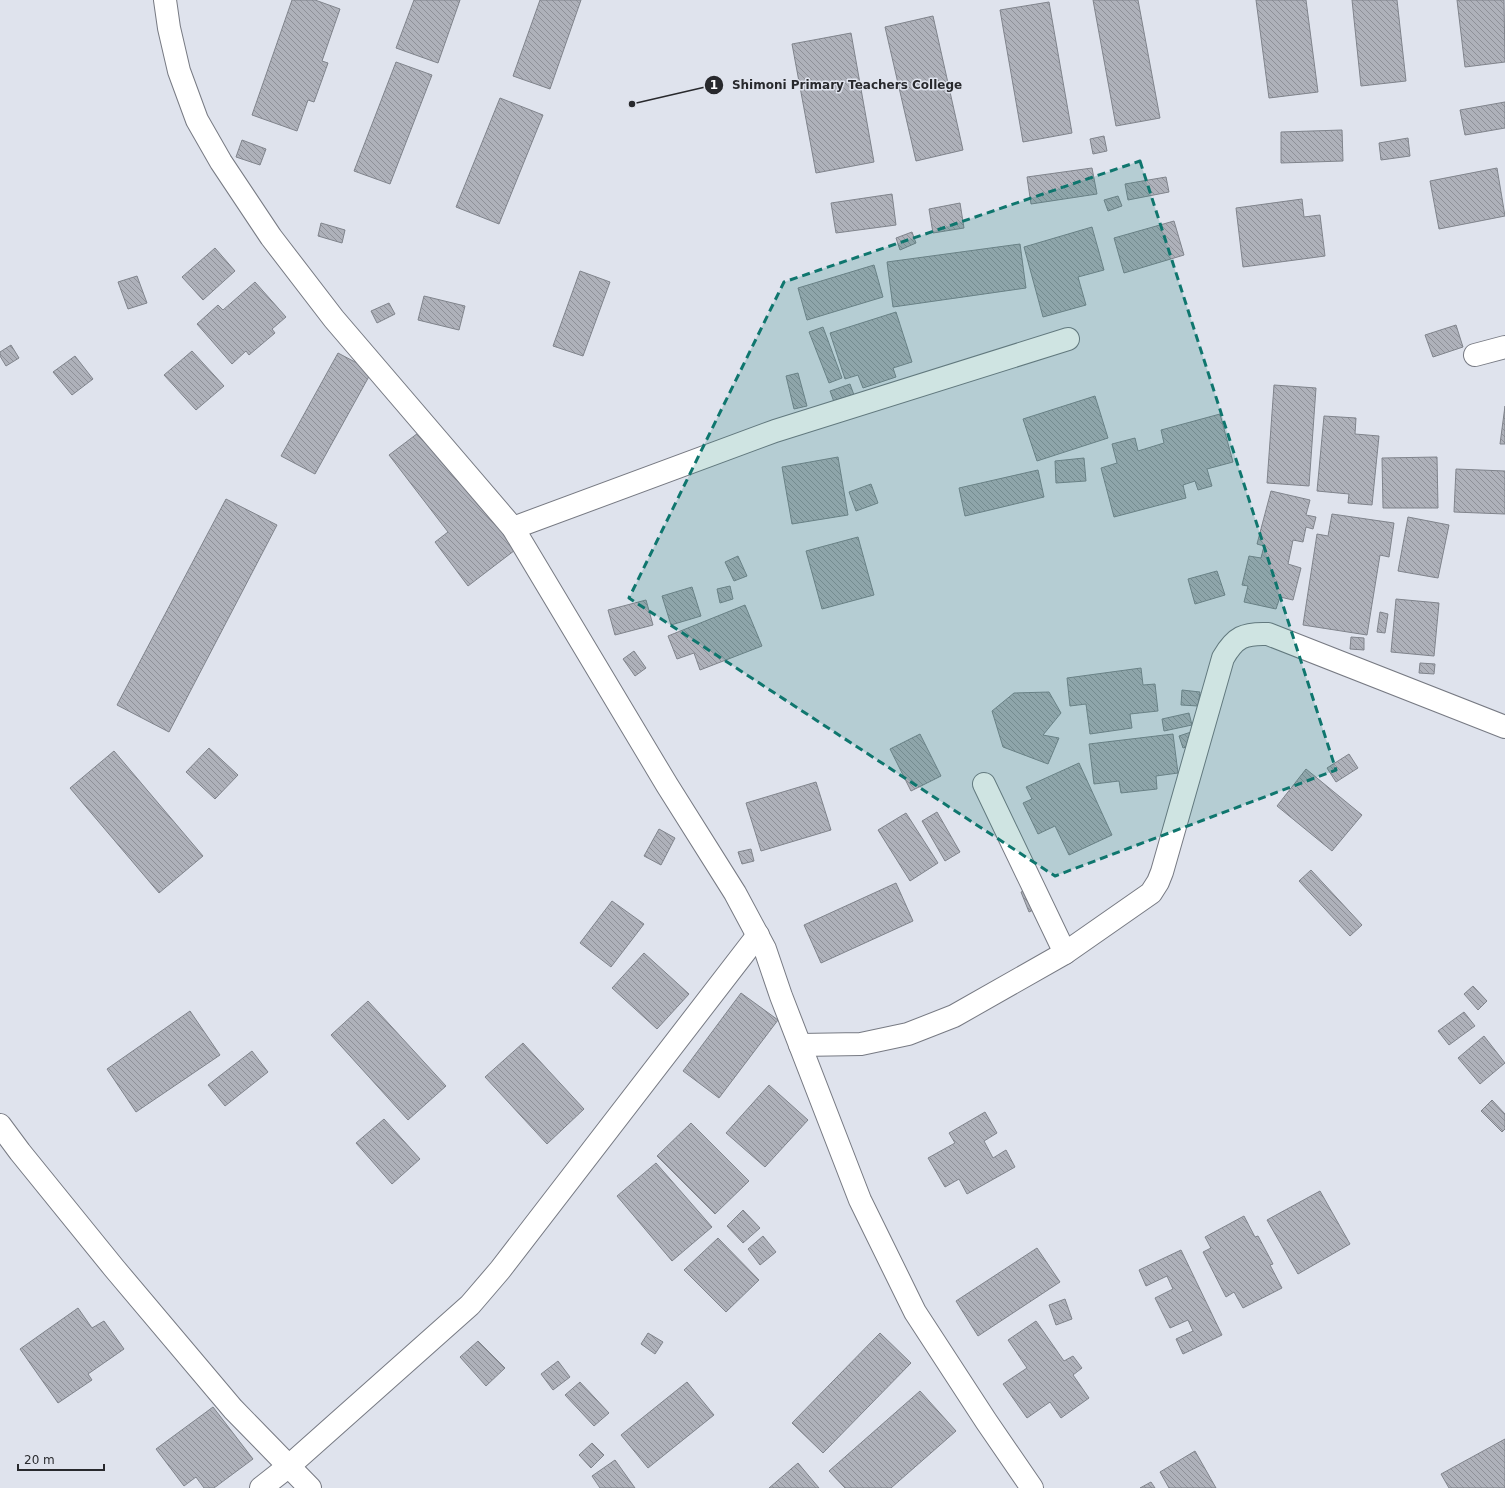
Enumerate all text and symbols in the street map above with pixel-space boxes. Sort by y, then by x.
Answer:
callout: Shimoni Primary Teachers College [704,73,970,97]
text: 1 [710,78,718,92]
text: Shimoni Primary Teachers College [732,78,962,92]
scale bar [18,1446,104,1472]
text: 20 m [24,1453,55,1467]

